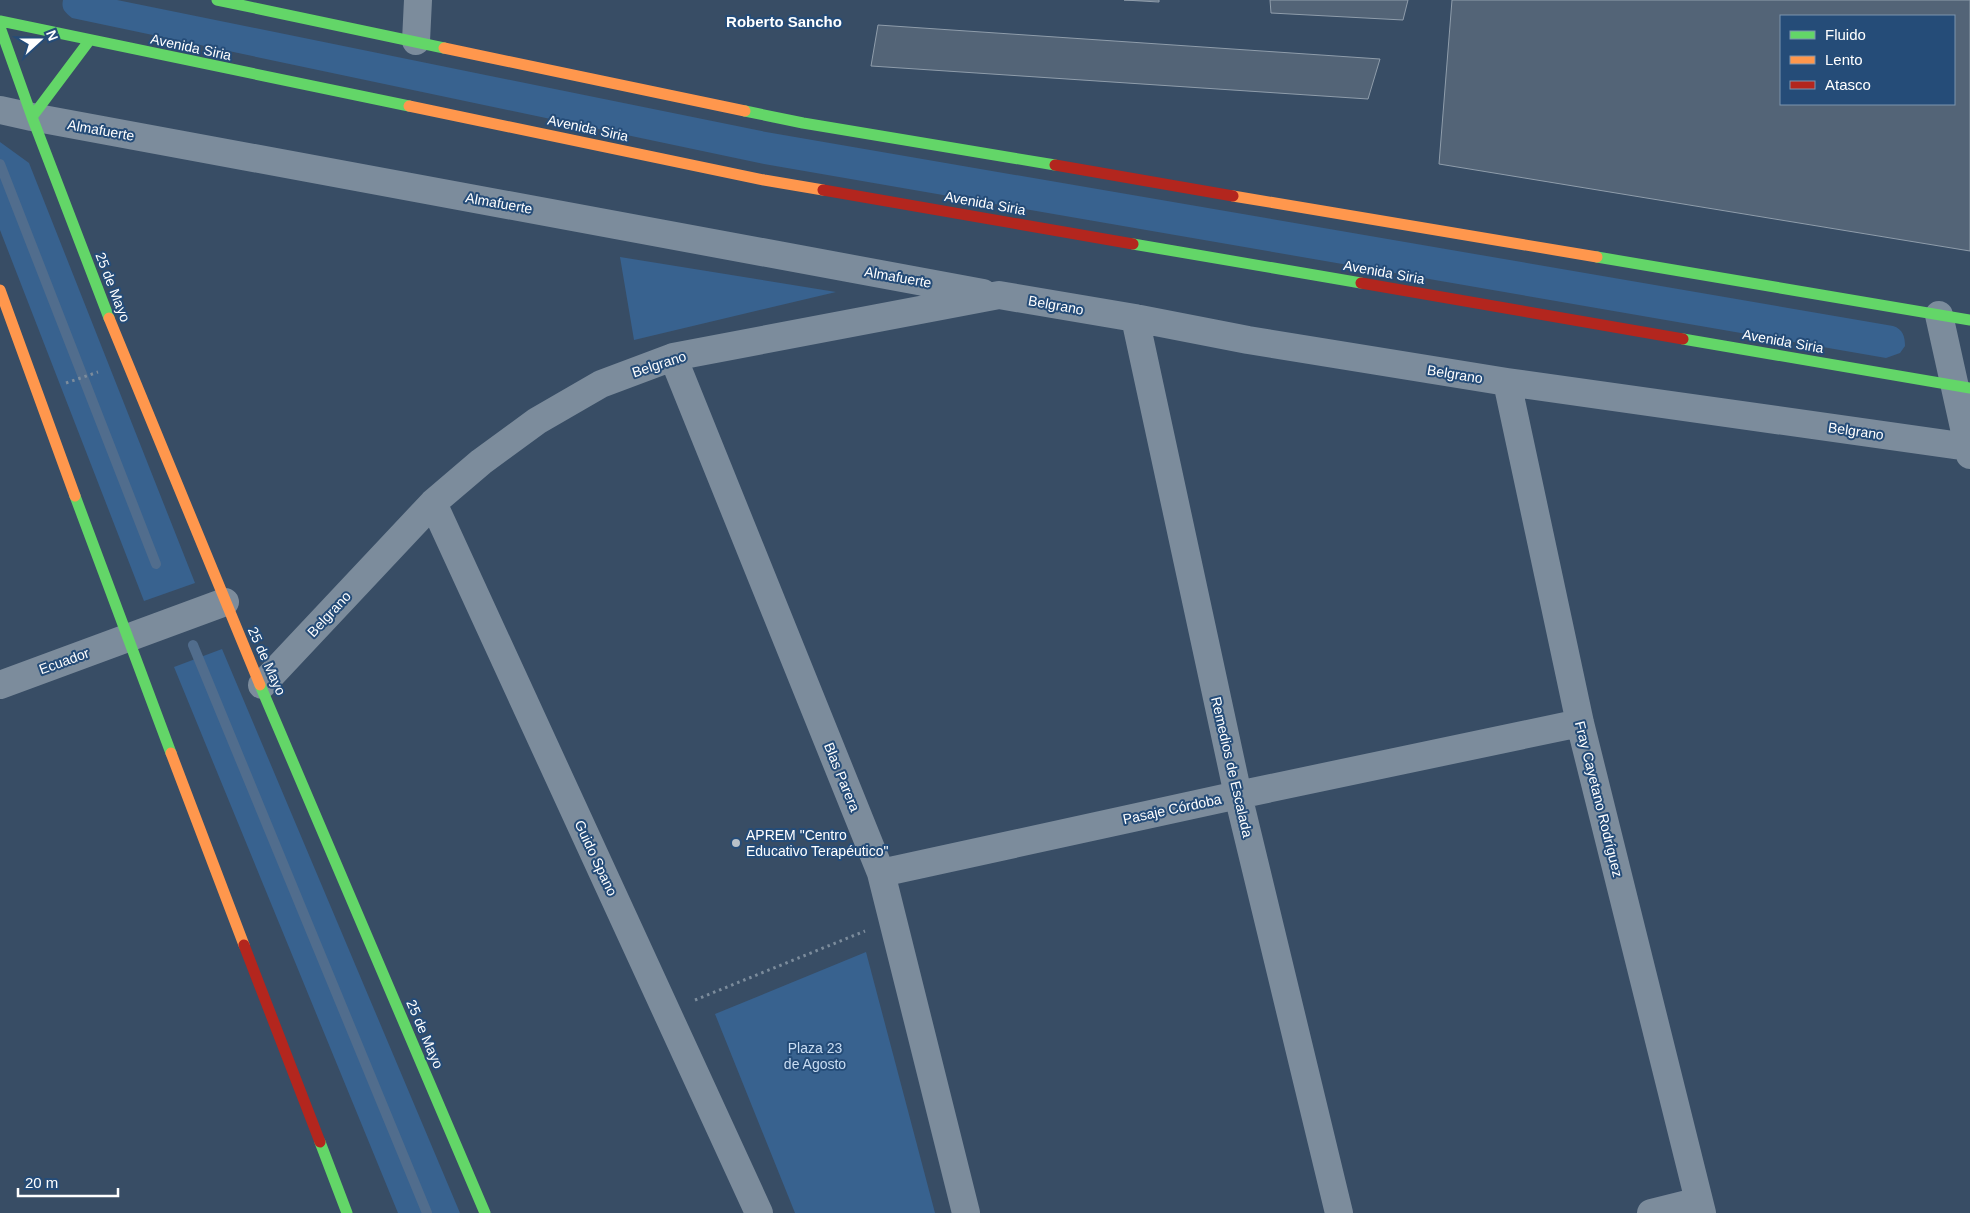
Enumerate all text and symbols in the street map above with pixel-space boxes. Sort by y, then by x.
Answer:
district label: Roberto Sancho [726,13,842,30]
north arrow [15,15,65,65]
legend [1780,15,1955,105]
text: Fluido [1825,26,1866,43]
text: N [43,28,61,43]
street label: Avenida Siria [149,31,233,63]
text: Lento [1825,51,1863,68]
text: Atasco [1825,76,1871,93]
street label: Avenida Siria [546,112,630,144]
street label: Almafuerte [66,116,136,144]
street label: Avenida Siria [943,188,1027,218]
street label: Almafuerte [464,189,534,217]
street label: 25 de Mayo [92,250,134,324]
street label: Avenida Siria [1342,257,1426,287]
street label: Almafuerte [863,263,933,291]
street label: Belgrano [1027,292,1085,318]
street label: Avenida Siria [1741,326,1825,356]
street label: Belgrano [630,348,688,380]
street label: Belgrano [1426,362,1484,386]
street label: Belgrano [1827,419,1885,443]
street label: Belgrano [304,588,354,640]
street label: 25 de Mayo [245,624,289,698]
street label: Ecuador [37,644,92,677]
street label: Remedios de Escalada [1208,695,1256,839]
street label: Fray Cayetano Rodríguez [1572,719,1626,879]
street label: Blas Parera [821,740,863,814]
street label: Pasaje Córdoba [1121,791,1223,827]
street label: Guido Spano [571,818,621,899]
place label: APREM "Centro Educativo Terapéutico" [746,827,888,859]
marker: APREM "Centro Educativo Terapéutico" [730,837,742,849]
street label: 25 de Mayo [403,997,447,1071]
park label: Plaza 23 de Agosto [784,1040,846,1072]
scale bar [18,1166,118,1198]
text: 20 m [25,1174,58,1191]

